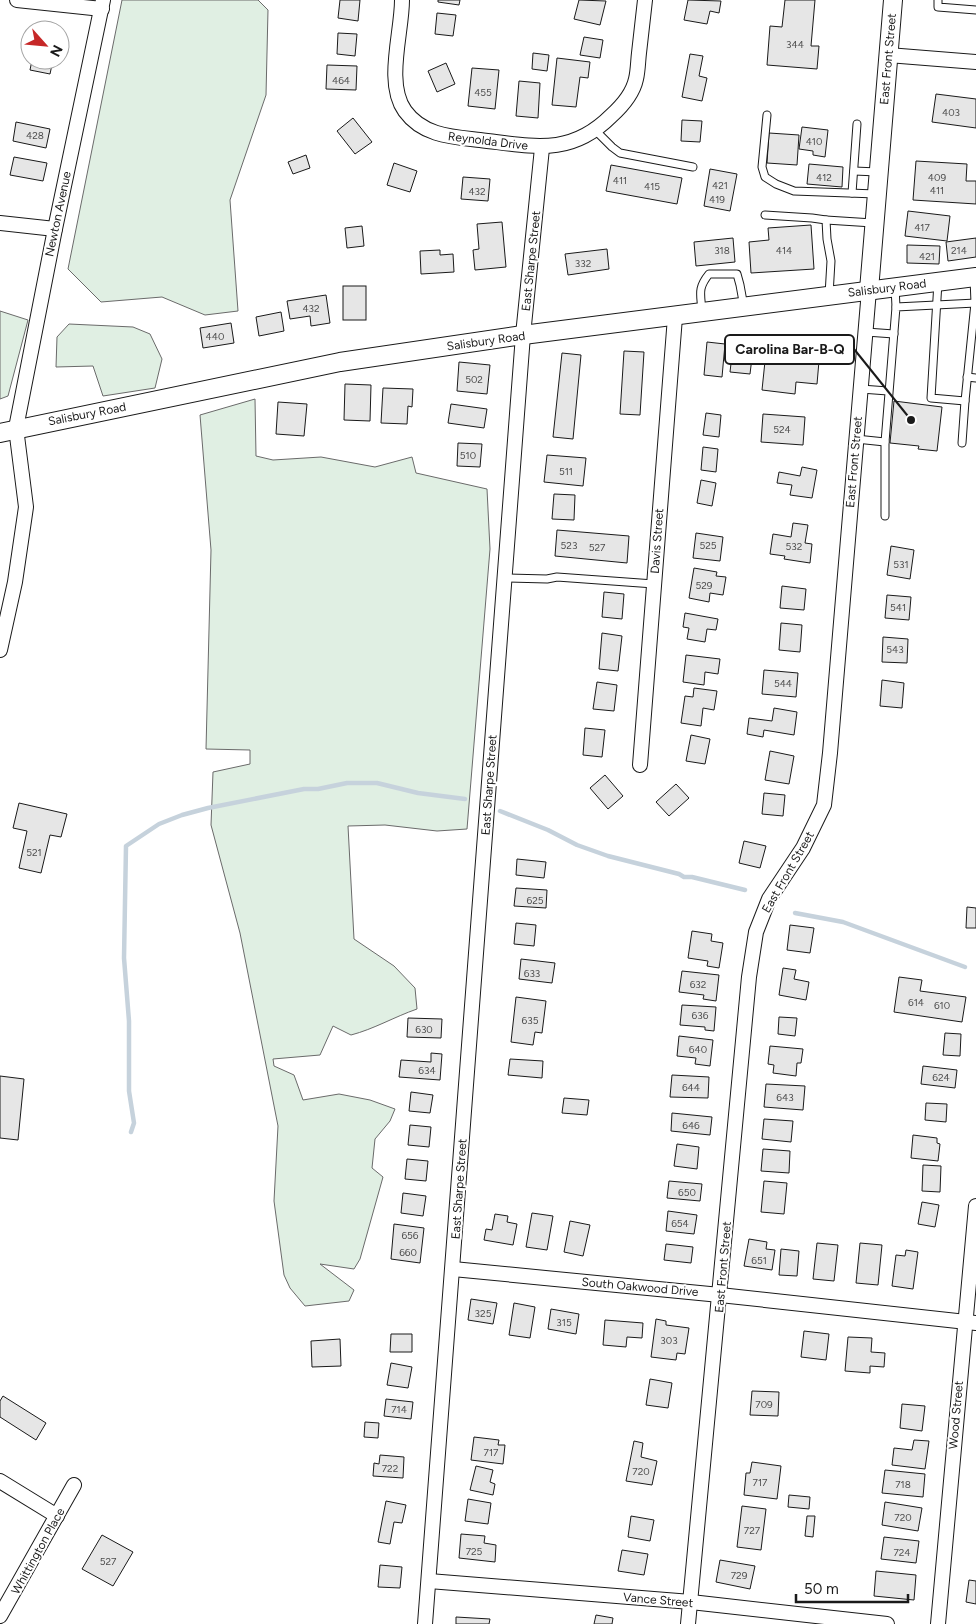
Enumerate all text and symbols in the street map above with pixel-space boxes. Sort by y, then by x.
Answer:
street label: East Front Street [877,12,899,105]
north arrow [20,20,70,70]
house number: 344 [786,38,804,51]
text: N [46,42,66,59]
house number: 464 [332,74,350,87]
house number: 455 [474,86,492,99]
house number: 403 [942,106,960,119]
house number: 428 [26,129,44,142]
street label: Reynolda Drive [447,129,529,153]
house number: 410 [806,135,822,148]
street label: Newton Avenue [42,170,74,258]
house number: 412 [816,171,832,184]
house number: 409 [928,171,946,184]
house number: 411 [613,174,627,187]
house number: 421 [712,179,728,192]
house number: 415 [644,180,660,193]
house number: 411 [930,184,944,197]
house number: 432 [468,185,486,198]
house number: 419 [709,193,725,206]
street label: East Sharpe Street [519,210,543,312]
house number: 417 [914,221,930,234]
house number: 318 [714,244,730,257]
house number: 414 [776,244,792,257]
house number: 214 [951,244,967,257]
house number: 421 [919,250,935,263]
house number: 332 [575,257,591,270]
street label: Salisbury Road [847,276,927,300]
house number: 432 [302,302,320,315]
street label: Salisbury Road [446,329,526,353]
house number: 440 [206,330,224,343]
callout: Carolina Bar-B-Q [725,335,854,364]
text: Carolina Bar-B-Q [735,341,845,358]
house number: 502 [465,373,483,386]
street label: Salisbury Road [47,400,127,428]
street label: East Front Street [843,415,865,508]
house number: 524 [773,423,791,436]
house number: 510 [460,449,476,462]
house number: 511 [559,465,573,478]
street label: Davis Street [648,507,666,574]
house number: 523 [561,539,577,552]
house number: 525 [699,539,717,552]
house number: 532 [786,540,802,553]
house number: 527 [589,541,606,554]
house number: 531 [893,558,909,571]
house number: 529 [696,579,713,592]
house number: 541 [890,601,906,614]
house number: 543 [886,643,904,656]
house number: 544 [774,677,792,690]
street label: East Sharpe Street [479,734,500,836]
street label: East Front Street [759,828,817,915]
house number: 521 [26,846,42,859]
house number: 625 [527,894,544,907]
house number: 633 [524,967,540,980]
house number: 632 [690,978,706,991]
house number: 614 [908,996,924,1009]
house number: 610 [934,999,950,1012]
house number: 636 [692,1009,709,1022]
house number: 635 [522,1014,539,1027]
house number: 630 [415,1023,433,1036]
house number: 640 [689,1043,707,1056]
house number: 634 [418,1064,436,1077]
house number: 624 [932,1071,950,1084]
house number: 644 [682,1081,700,1094]
house number: 643 [776,1091,794,1104]
house number: 646 [682,1119,700,1132]
street label: East Sharpe Street [449,1138,470,1240]
house number: 650 [678,1186,696,1199]
house number: 654 [671,1217,689,1230]
street label: East Front Street [712,1220,734,1313]
house number: 656 [401,1229,419,1242]
house number: 660 [399,1246,417,1259]
house number: 651 [751,1254,767,1267]
street label: South Oakwood Drive [581,1275,700,1299]
house number: 325 [475,1307,492,1320]
house number: 315 [556,1316,572,1329]
house number: 303 [660,1334,678,1347]
street label: Wood Street [946,1380,966,1450]
house number: 709 [755,1398,773,1411]
house number: 714 [391,1403,407,1416]
house number: 717 [484,1446,499,1459]
house number: 722 [382,1462,398,1475]
house number: 720 [632,1465,650,1478]
house number: 717 [753,1476,768,1489]
house number: 718 [895,1478,911,1491]
street label: Whittington Place [8,1505,68,1597]
house number: 720 [894,1511,912,1524]
house number: 727 [744,1524,761,1537]
house number: 725 [466,1545,483,1558]
house number: 724 [893,1546,911,1559]
house number: 527 [100,1555,117,1568]
house number: 729 [731,1569,748,1582]
scale bar [796,1572,908,1604]
text: 50 m [804,1580,839,1598]
street label: Vance Street [622,1590,694,1610]

